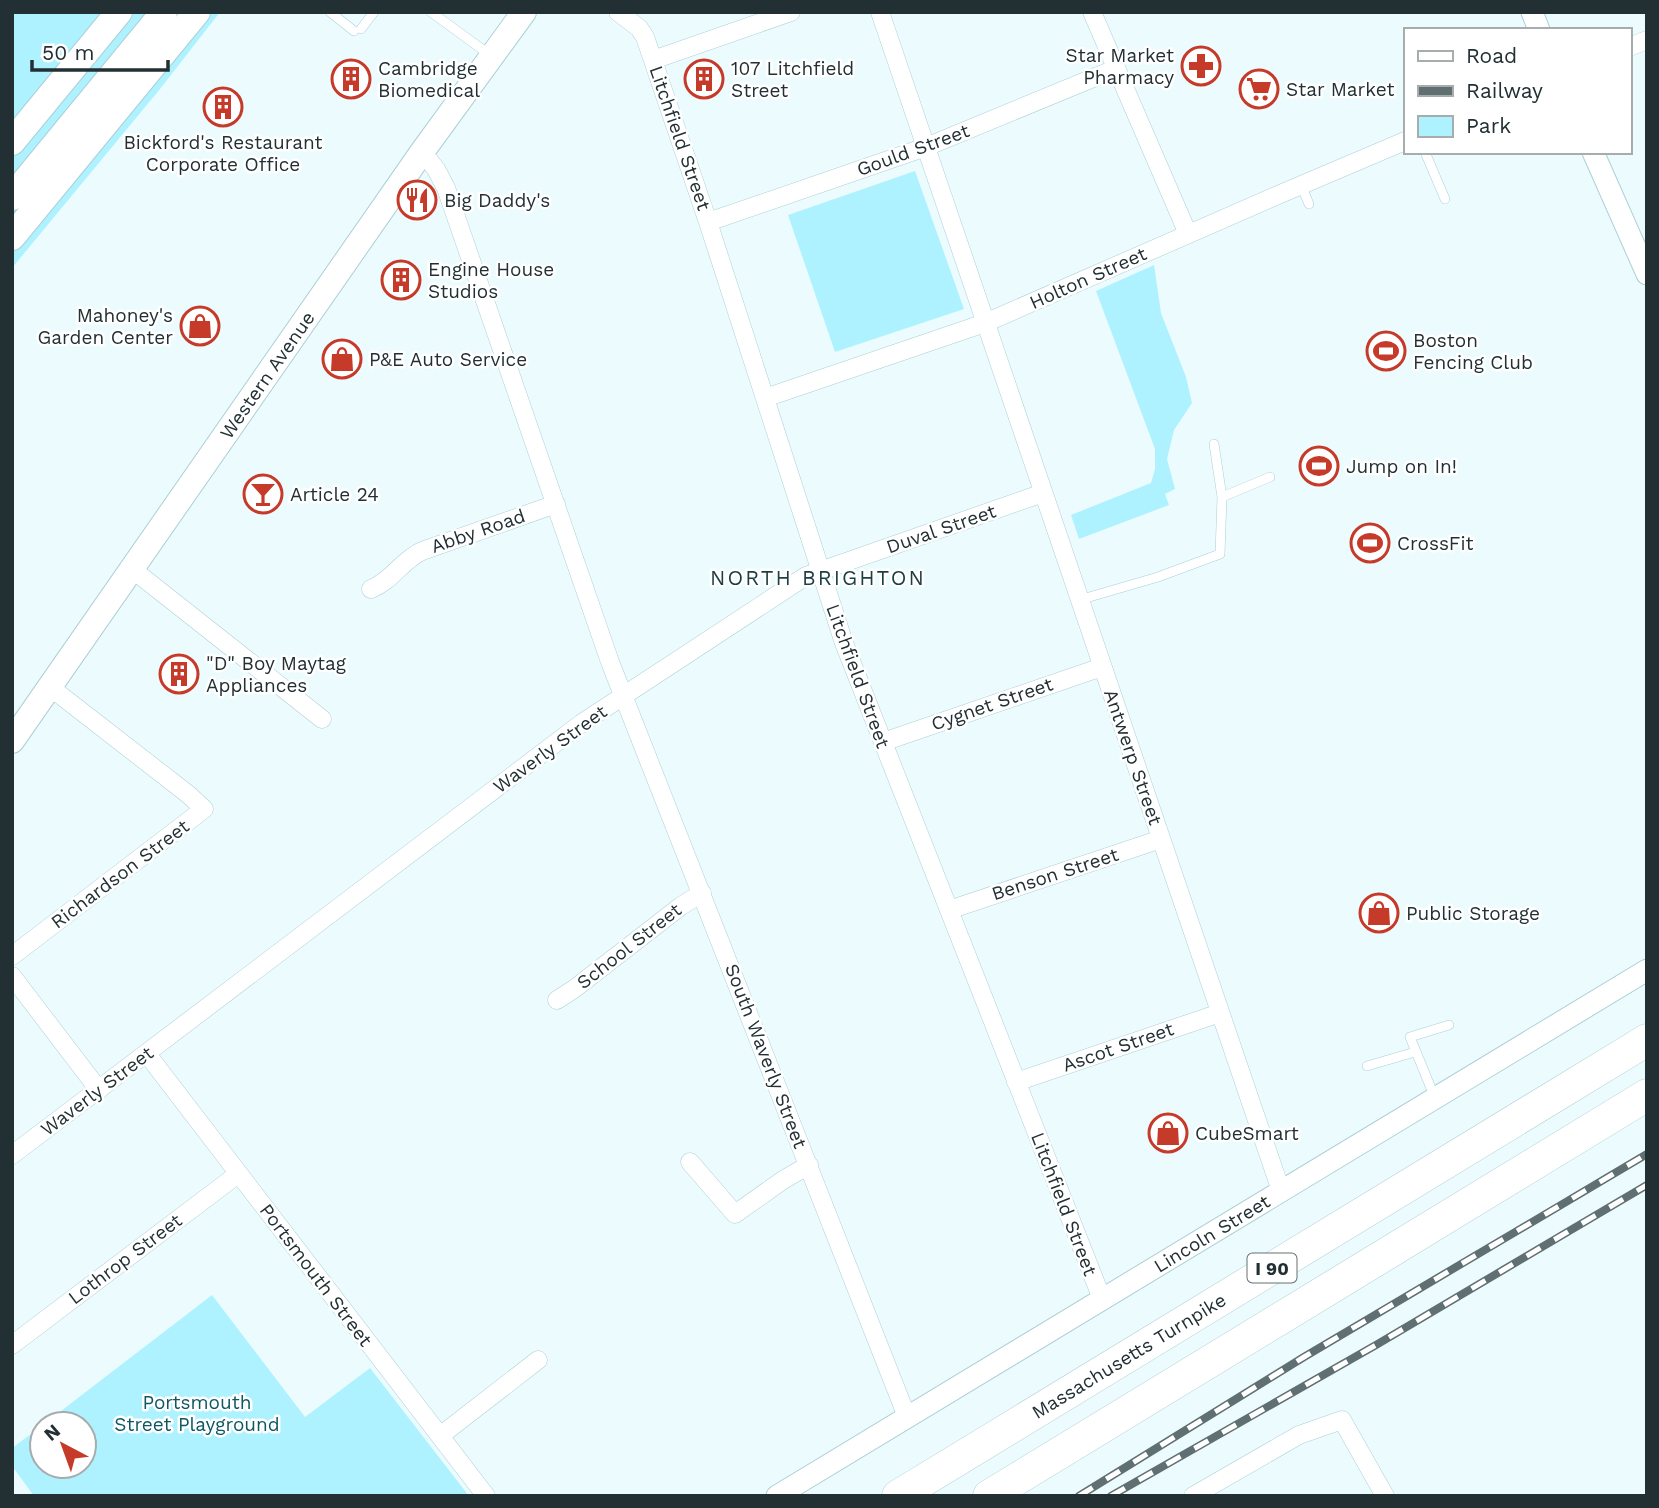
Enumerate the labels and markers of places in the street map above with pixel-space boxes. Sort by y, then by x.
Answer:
place label: Star Market Pharmacy [1066,44,1174,89]
pharmacy icon: Star Market Pharmacy [1180,45,1222,87]
place label: Cambridge Biomedical [378,57,480,102]
place label: 107 Litchfield Street [731,57,854,102]
building icon: Cambridge Biomedical [330,58,372,100]
building icon: 107 Litchfield Street [683,58,725,100]
supermarket icon: Star Market [1238,68,1280,110]
place label: Star Market [1286,78,1394,101]
building icon: Bickford's Restaurant Corporate Office [202,86,244,128]
place label: Bickford's Restaurant Corporate Office [123,131,323,176]
restaurant icon: Big Daddy's [396,179,438,221]
place label: Big Daddy's [444,189,550,212]
place label: Engine House Studios [428,258,554,303]
building icon: Engine House Studios [380,259,422,301]
place label: Mahoney's Garden Center [38,304,173,349]
shop icon: Mahoney's Garden Center [179,305,221,347]
place label: Boston Fencing Club [1413,329,1533,374]
sports icon: Boston Fencing Club [1365,330,1407,372]
shop icon: P&E Auto Service [321,338,363,380]
place label: P&E Auto Service [369,348,527,371]
sports icon: Jump on In! [1298,445,1340,487]
place label: Jump on In! [1346,455,1457,478]
bar icon: Article 24 [242,473,284,515]
place label: Article 24 [290,483,379,506]
sports icon: CrossFit [1349,522,1391,564]
place label: CrossFit [1397,532,1473,555]
place label: "D" Boy Maytag Appliances [206,652,347,697]
building icon: "D" Boy Maytag Appliances [158,653,200,695]
shop icon: Public Storage [1358,892,1400,934]
place label: Public Storage [1406,902,1540,925]
shop icon: CubeSmart [1147,1112,1189,1154]
place label: CubeSmart [1195,1122,1299,1145]

